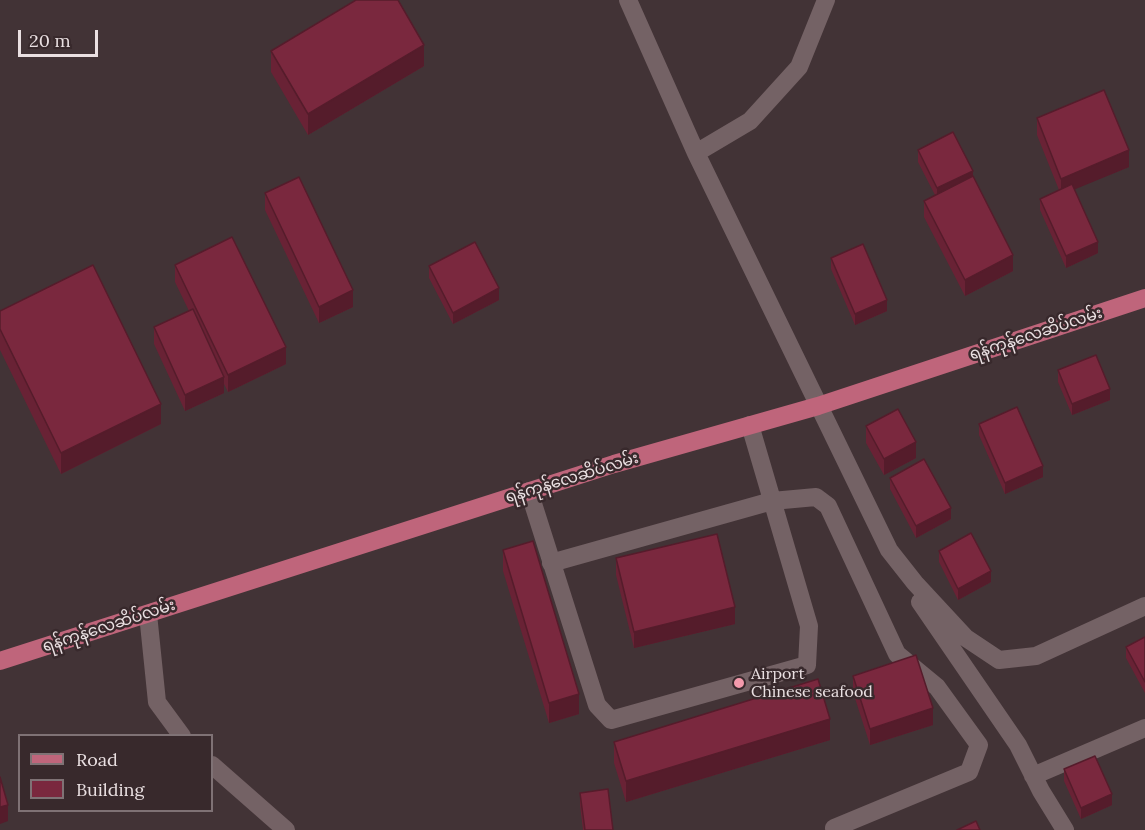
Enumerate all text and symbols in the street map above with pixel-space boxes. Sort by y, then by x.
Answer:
scale bar [21,18,100,56]
text: 20 m [29,29,71,52]
street label: ရန်ကုန်လေဆိပ်လမ်း [967,303,1105,365]
street label: ရန်ကုန်လေဆိပ်လမ်း [503,449,641,507]
street label: ရန်ကုန်လေဆိပ်လမ်း [40,595,178,657]
place label: Airport Chinese seafood [751,664,873,702]
marker: Airport Chinese seafood [732,676,746,690]
legend [18,734,213,812]
text: Road [76,748,118,771]
text: Building [76,778,144,801]

